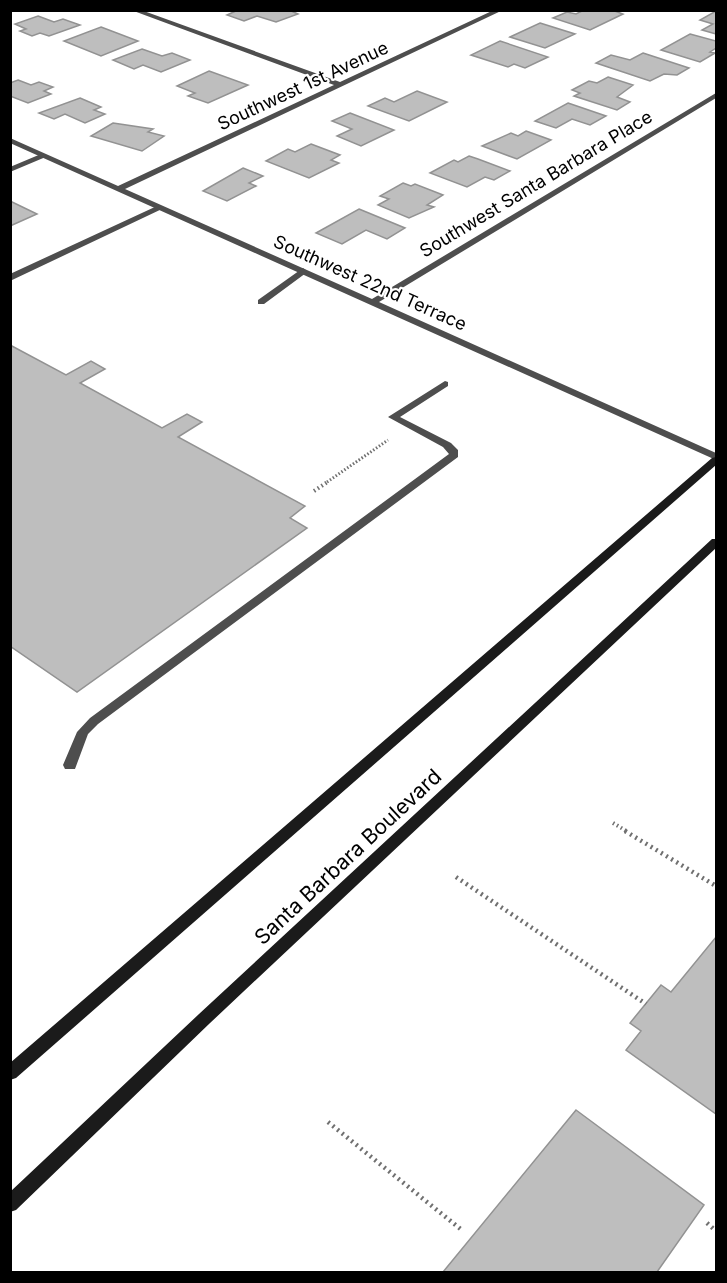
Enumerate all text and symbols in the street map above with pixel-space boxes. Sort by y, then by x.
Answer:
street label: Southwest 1st Avenue [214,37,391,134]
street label: Southwest Santa Barbara Place [416,106,656,261]
street label: Southwest 22nd Terrace [270,230,470,335]
street label: Santa Barbara Boulevard [249,764,446,950]

